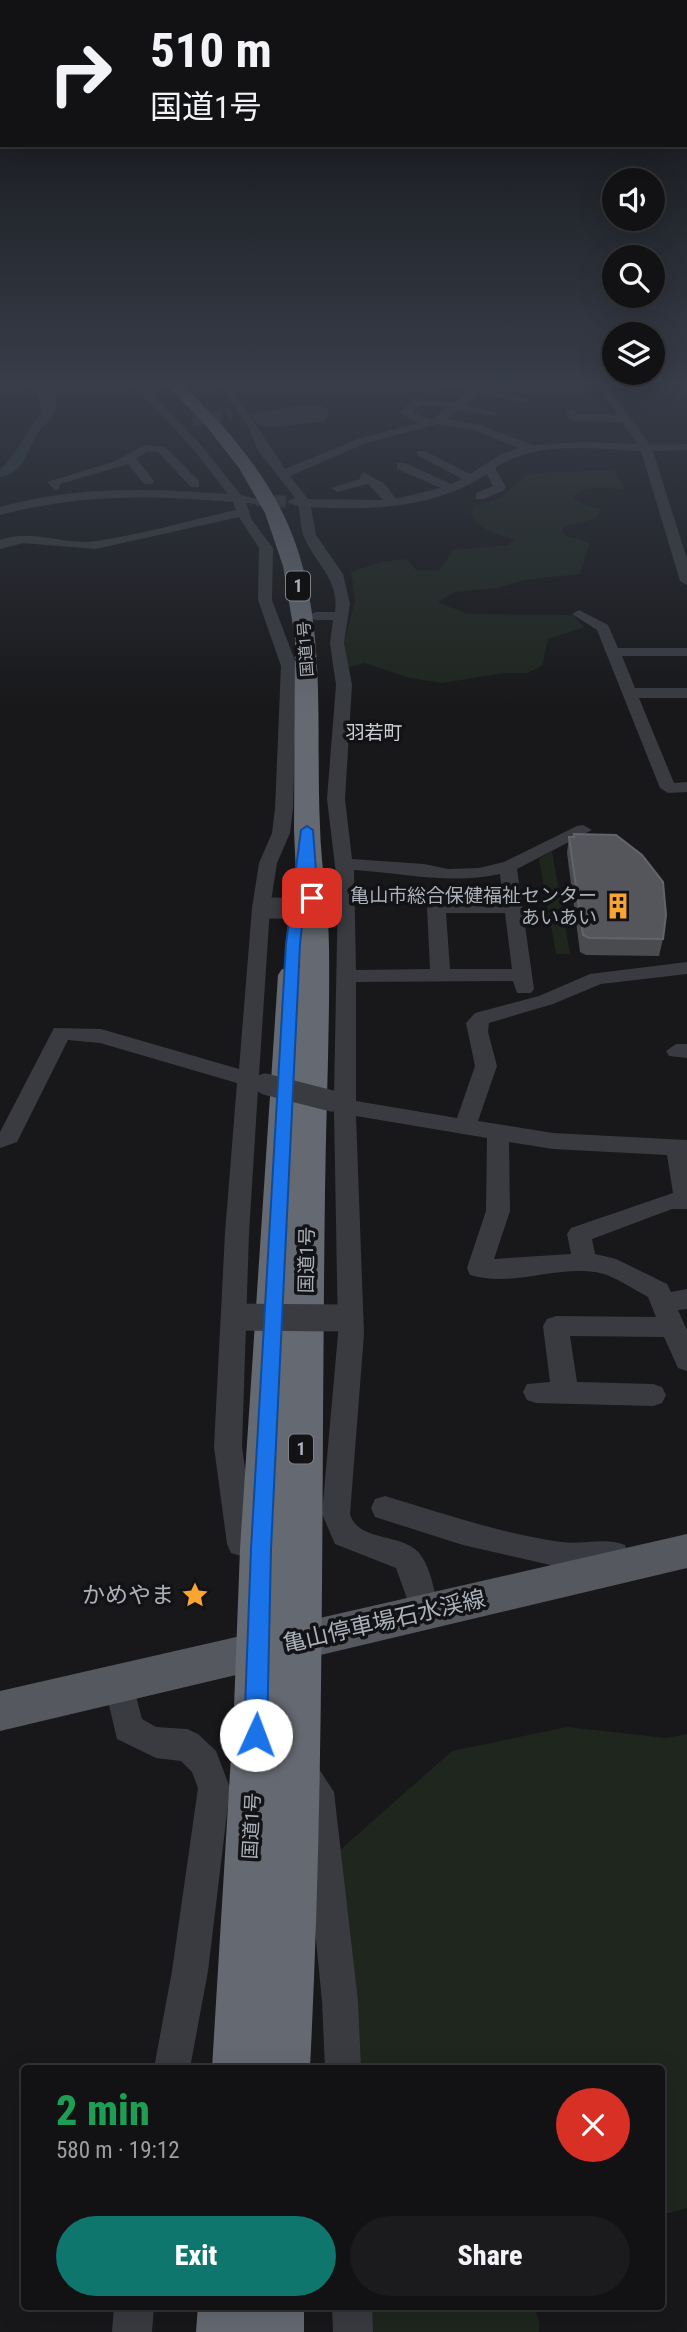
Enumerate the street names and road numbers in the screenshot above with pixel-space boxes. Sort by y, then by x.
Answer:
road number: 1 [286,572,310,600]
street label: 国道1号 [294,620,317,678]
street label: 国道1号 [294,1227,319,1293]
road number: 1 [289,1434,313,1464]
street label: 亀山停車場石水渓線 [280,1585,488,1658]
street label: 国道1号 [238,1792,265,1860]

